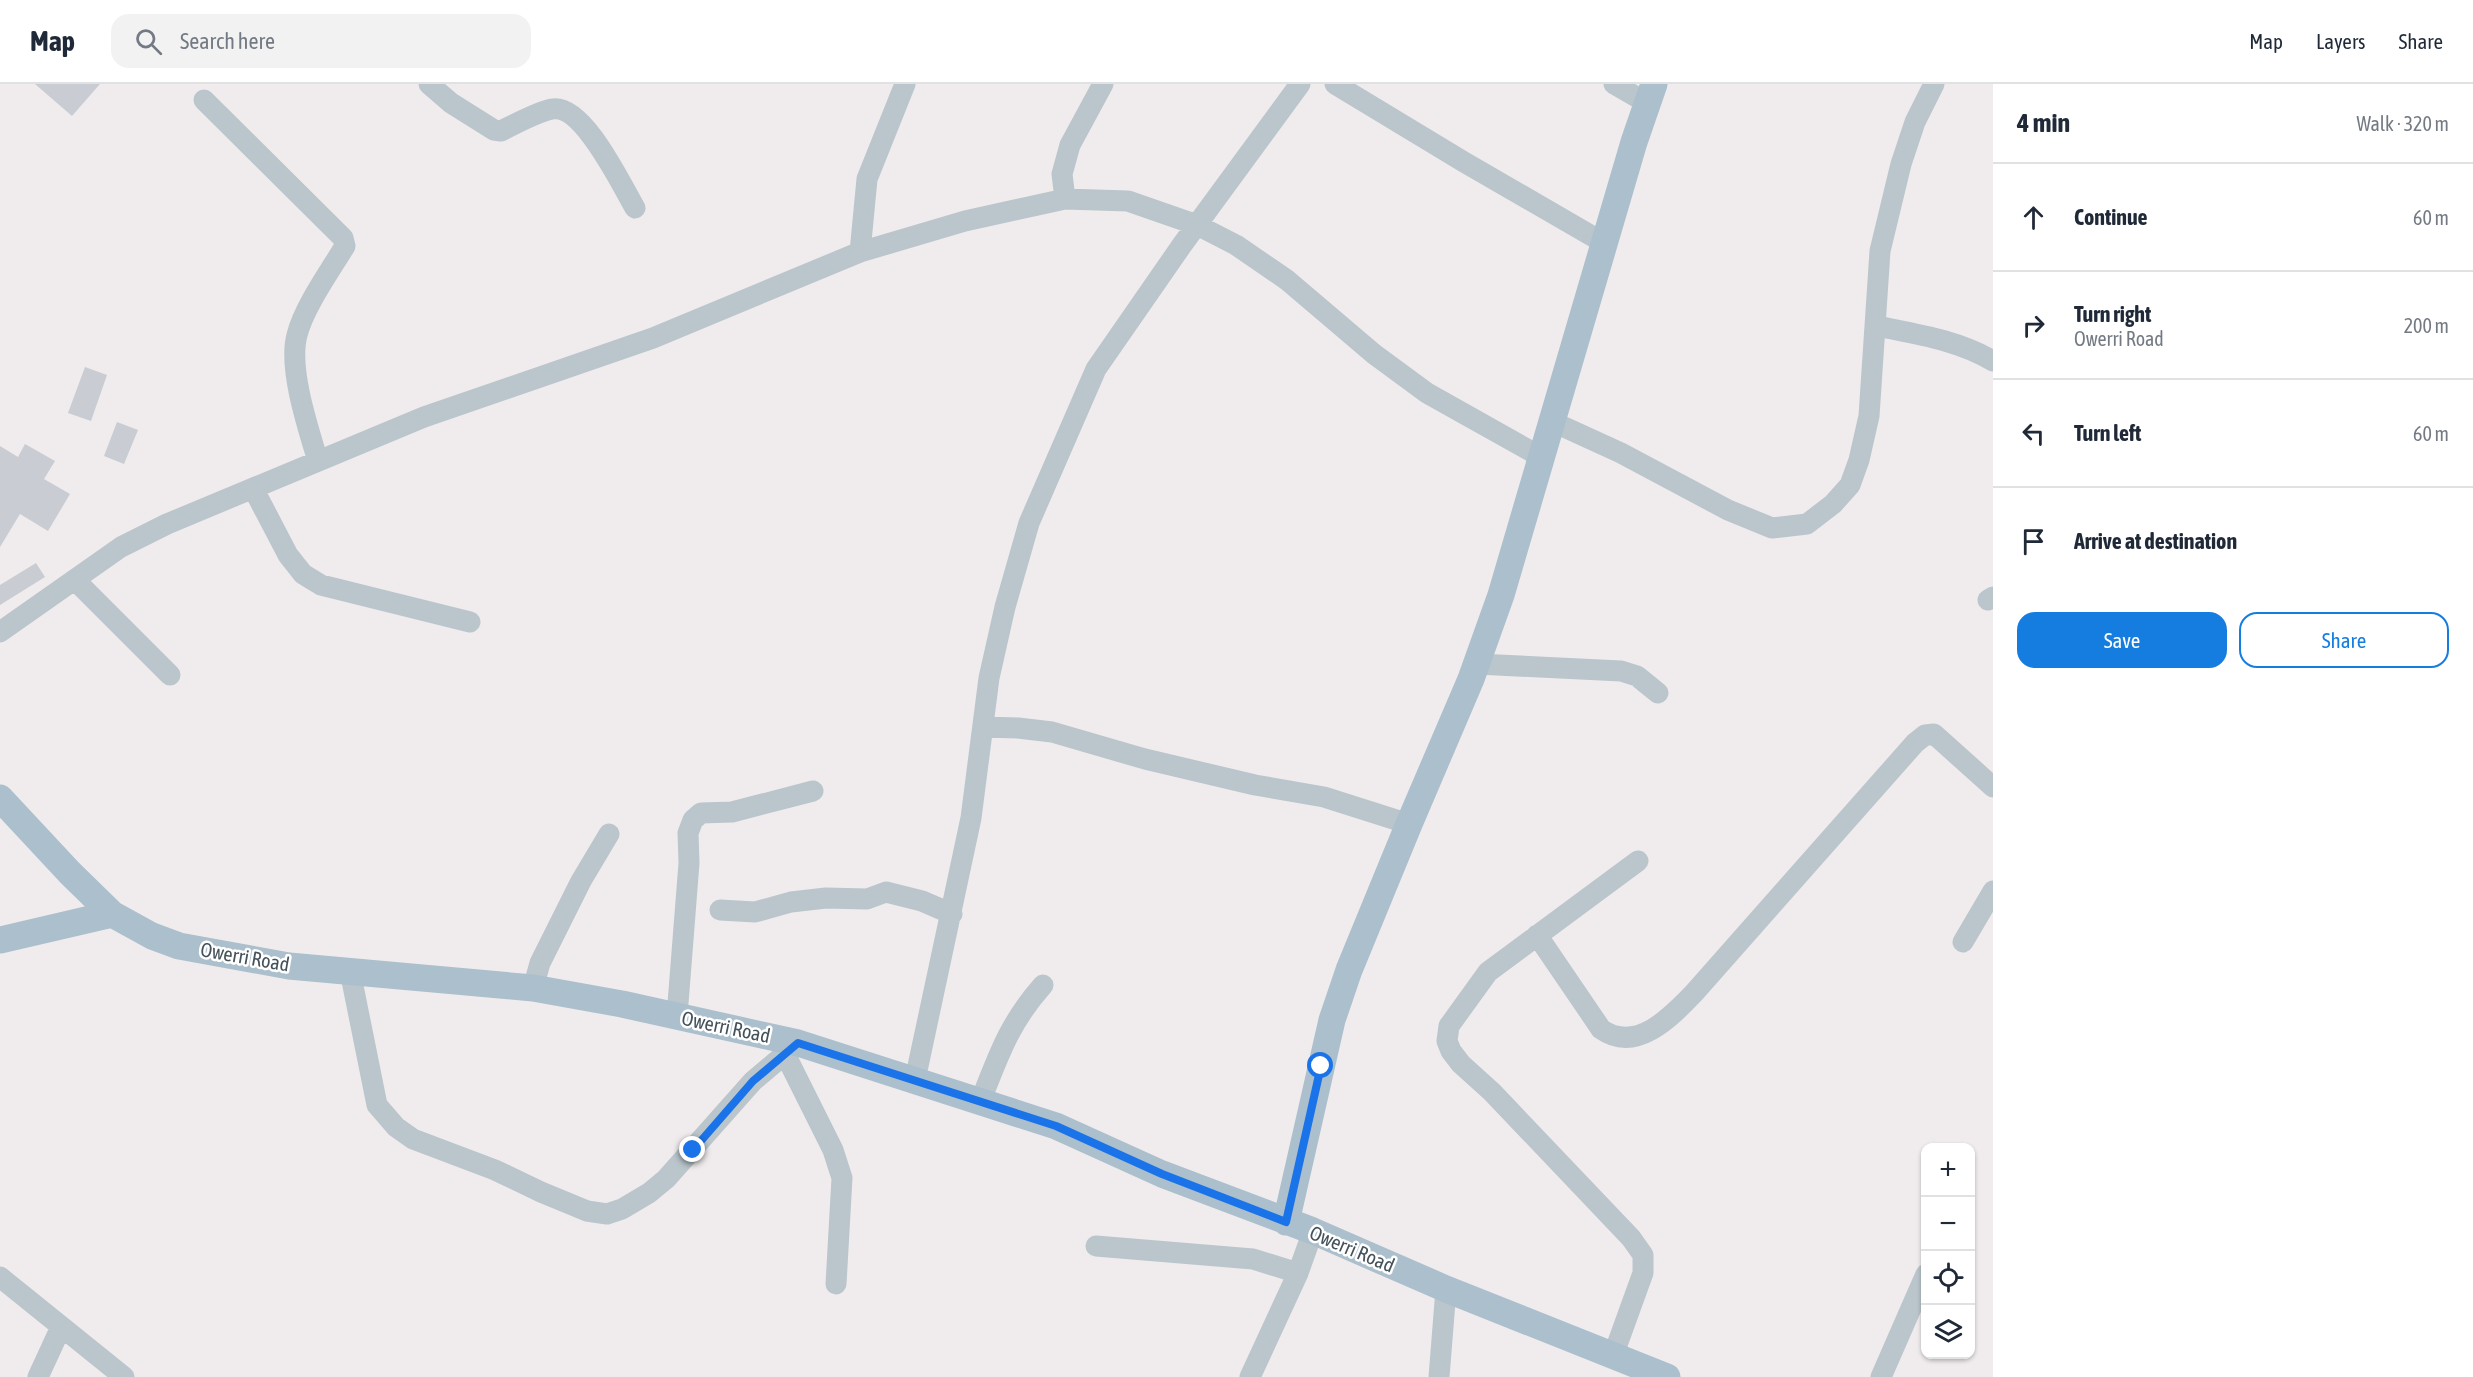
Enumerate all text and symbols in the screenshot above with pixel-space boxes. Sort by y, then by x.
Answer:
search box [111,14,531,68]
text: Map [30,25,75,57]
icon: search [132,25,165,58]
text: Search here [180,28,275,54]
text: Map [2249,29,2283,53]
text: Layers [2316,29,2366,53]
text: Share [2399,29,2443,53]
text: 4 min [2017,108,2070,138]
text: Walk · 320 m [2357,112,2449,135]
icon: ahead [2017,201,2050,234]
text: Continue [2074,204,2148,230]
text: 60 m [2413,206,2449,229]
text: Turn right [2074,301,2151,327]
icon: right [2017,309,2050,342]
text: 200 m [2404,314,2449,337]
text: Owerri Road [2074,327,2164,350]
icon: left [2017,417,2050,450]
text: Turn left [2074,420,2141,446]
text: 60 m [2413,422,2449,445]
icon: arrive [2017,525,2050,558]
text: Arrive at destination [2074,528,2237,554]
button: Save [2017,612,2227,668]
button: Share [2239,612,2449,668]
street label: Owerri Road [199,937,291,976]
street label: Owerri Road [680,1006,772,1047]
route start [1307,1052,1333,1078]
route end [679,1136,705,1162]
map controls [1921,1143,1975,1359]
button: + [1921,1143,1975,1197]
button: − [1921,1197,1975,1251]
street label: Owerri Road [1306,1220,1398,1277]
button: locate [1921,1251,1975,1305]
button: layers [1921,1305,1975,1359]

